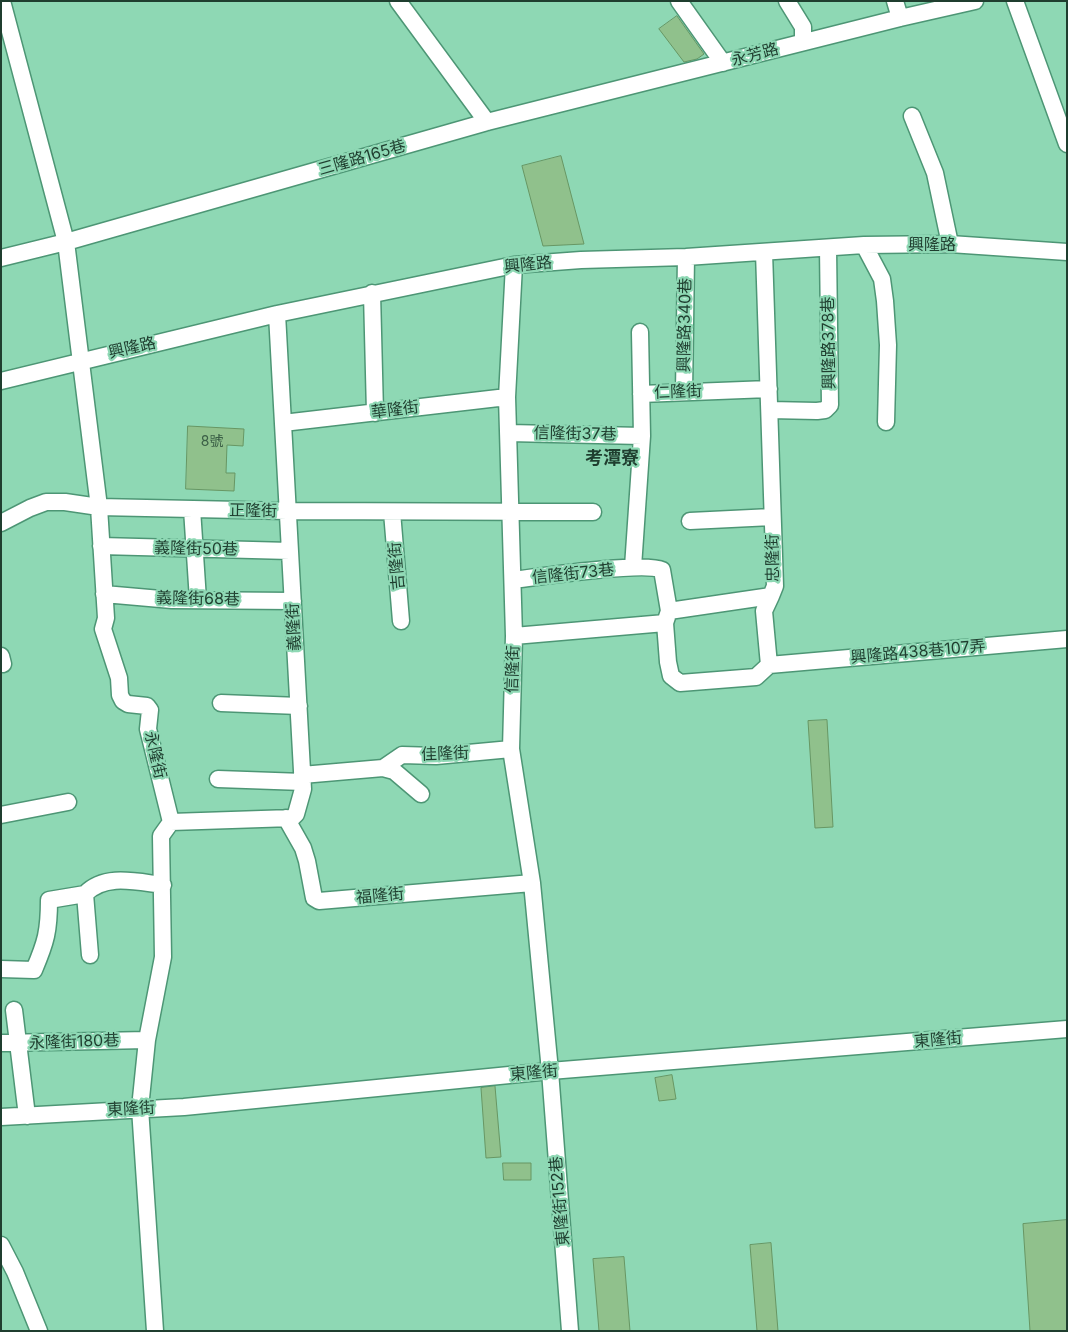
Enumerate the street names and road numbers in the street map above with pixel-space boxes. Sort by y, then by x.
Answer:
street label: 永芳路 [729,40,781,70]
street label: 三隆路165巷 [316,136,408,180]
street label: 興隆路 [908,235,956,255]
street label: 興隆路 [503,253,553,277]
street label: 興隆路340巷 [675,278,695,372]
street label: 興隆路378巷 [819,297,839,389]
street label: 興隆路 [106,333,158,363]
street label: 仁隆街 [654,382,702,402]
street label: 華隆街 [370,398,420,422]
street label: 信隆街37巷 [533,424,617,444]
street label: 正隆街 [229,501,277,521]
street label: 忠隆街 [763,534,783,582]
street label: 義隆街50巷 [154,539,238,559]
street label: 吉隆街 [385,541,409,591]
street label: 信隆街73巷 [531,560,615,588]
street label: 義隆街68巷 [156,589,240,609]
street label: 義隆街 [283,603,305,651]
street label: 興隆路438巷107弄 [850,637,986,667]
street label: 信隆街 [503,645,523,693]
street label: 永隆街 [140,729,170,781]
street label: 佳隆街 [421,744,469,764]
street label: 福隆街 [355,884,405,908]
street label: 東隆街 [913,1028,963,1052]
street label: 永隆街180巷 [28,1031,120,1053]
street label: 東隆街 [509,1061,559,1085]
street label: 東隆街 [107,1098,155,1120]
street label: 東隆街152巷 [547,1155,573,1247]

